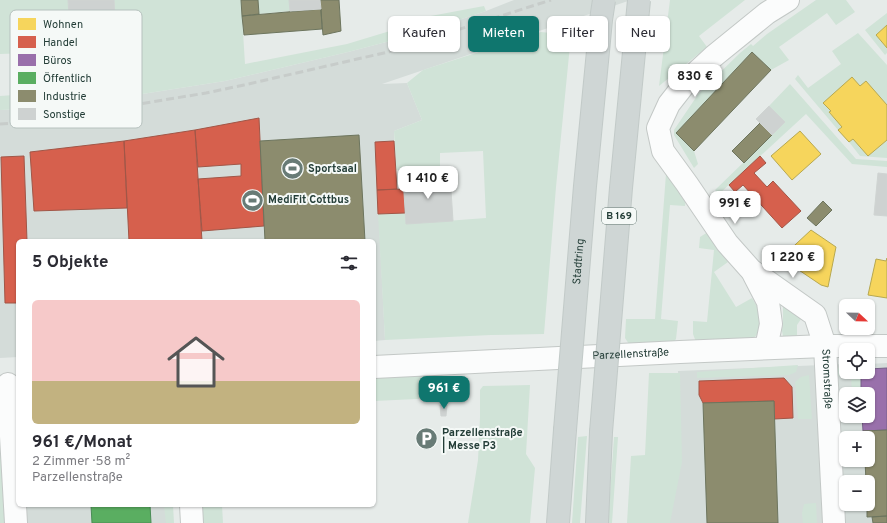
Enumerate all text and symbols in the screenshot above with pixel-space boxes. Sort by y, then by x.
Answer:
legend [10,10,142,128]
chip: Kaufen [388,16,460,52]
chip: Mieten [468,16,539,52]
chip: Filter [547,16,608,52]
chip: Neu [616,16,670,52]
text: Wohnen [43,18,83,32]
text: Handel [43,36,78,50]
text: Büros [43,54,72,68]
pin: 830 € [667,64,723,98]
text: 830 € [677,69,713,85]
text: Öffentlich [43,71,92,86]
text: Industrie [43,90,87,104]
text: Sonstige [43,108,86,122]
sports icon: Sportsaal [279,156,305,182]
place label: Sportsaal [308,162,357,176]
pin: 1 410 € [391,166,465,200]
text: 1 410 € [407,171,449,187]
sports icon: MediFit Cottbus [240,187,266,213]
pin: 991 € [707,191,763,225]
place label: MediFit Cottbus [268,193,349,207]
text: 991 € [719,196,751,212]
road number: B 169 [602,208,636,224]
street label: Stadtring [570,238,588,285]
pin: 1 220 € [756,245,830,279]
text: 1 220 € [771,250,815,266]
text: 5 Objekte [32,252,108,274]
icon: filters [338,252,360,274]
north arrow [839,299,875,335]
map controls [839,299,875,511]
icon: home [160,326,232,398]
button: locate [839,343,875,379]
street label: Parzellenstraße [592,346,669,363]
street label: Stromstraße [818,349,835,410]
pin: 961 € [416,376,472,410]
text: 961 € [428,381,460,397]
button: layers [839,387,875,423]
parking icon: Parzellenstraße | Messe P3 [414,426,440,452]
place label: Parzellenstraße | Messe P3 [442,426,523,453]
button: + [839,431,875,467]
text: 961 €/Monat [32,432,132,454]
text: 2 Zimmer · 58 m² [32,454,130,470]
text: Parzellenstraße [32,470,123,486]
button: − [839,475,875,511]

